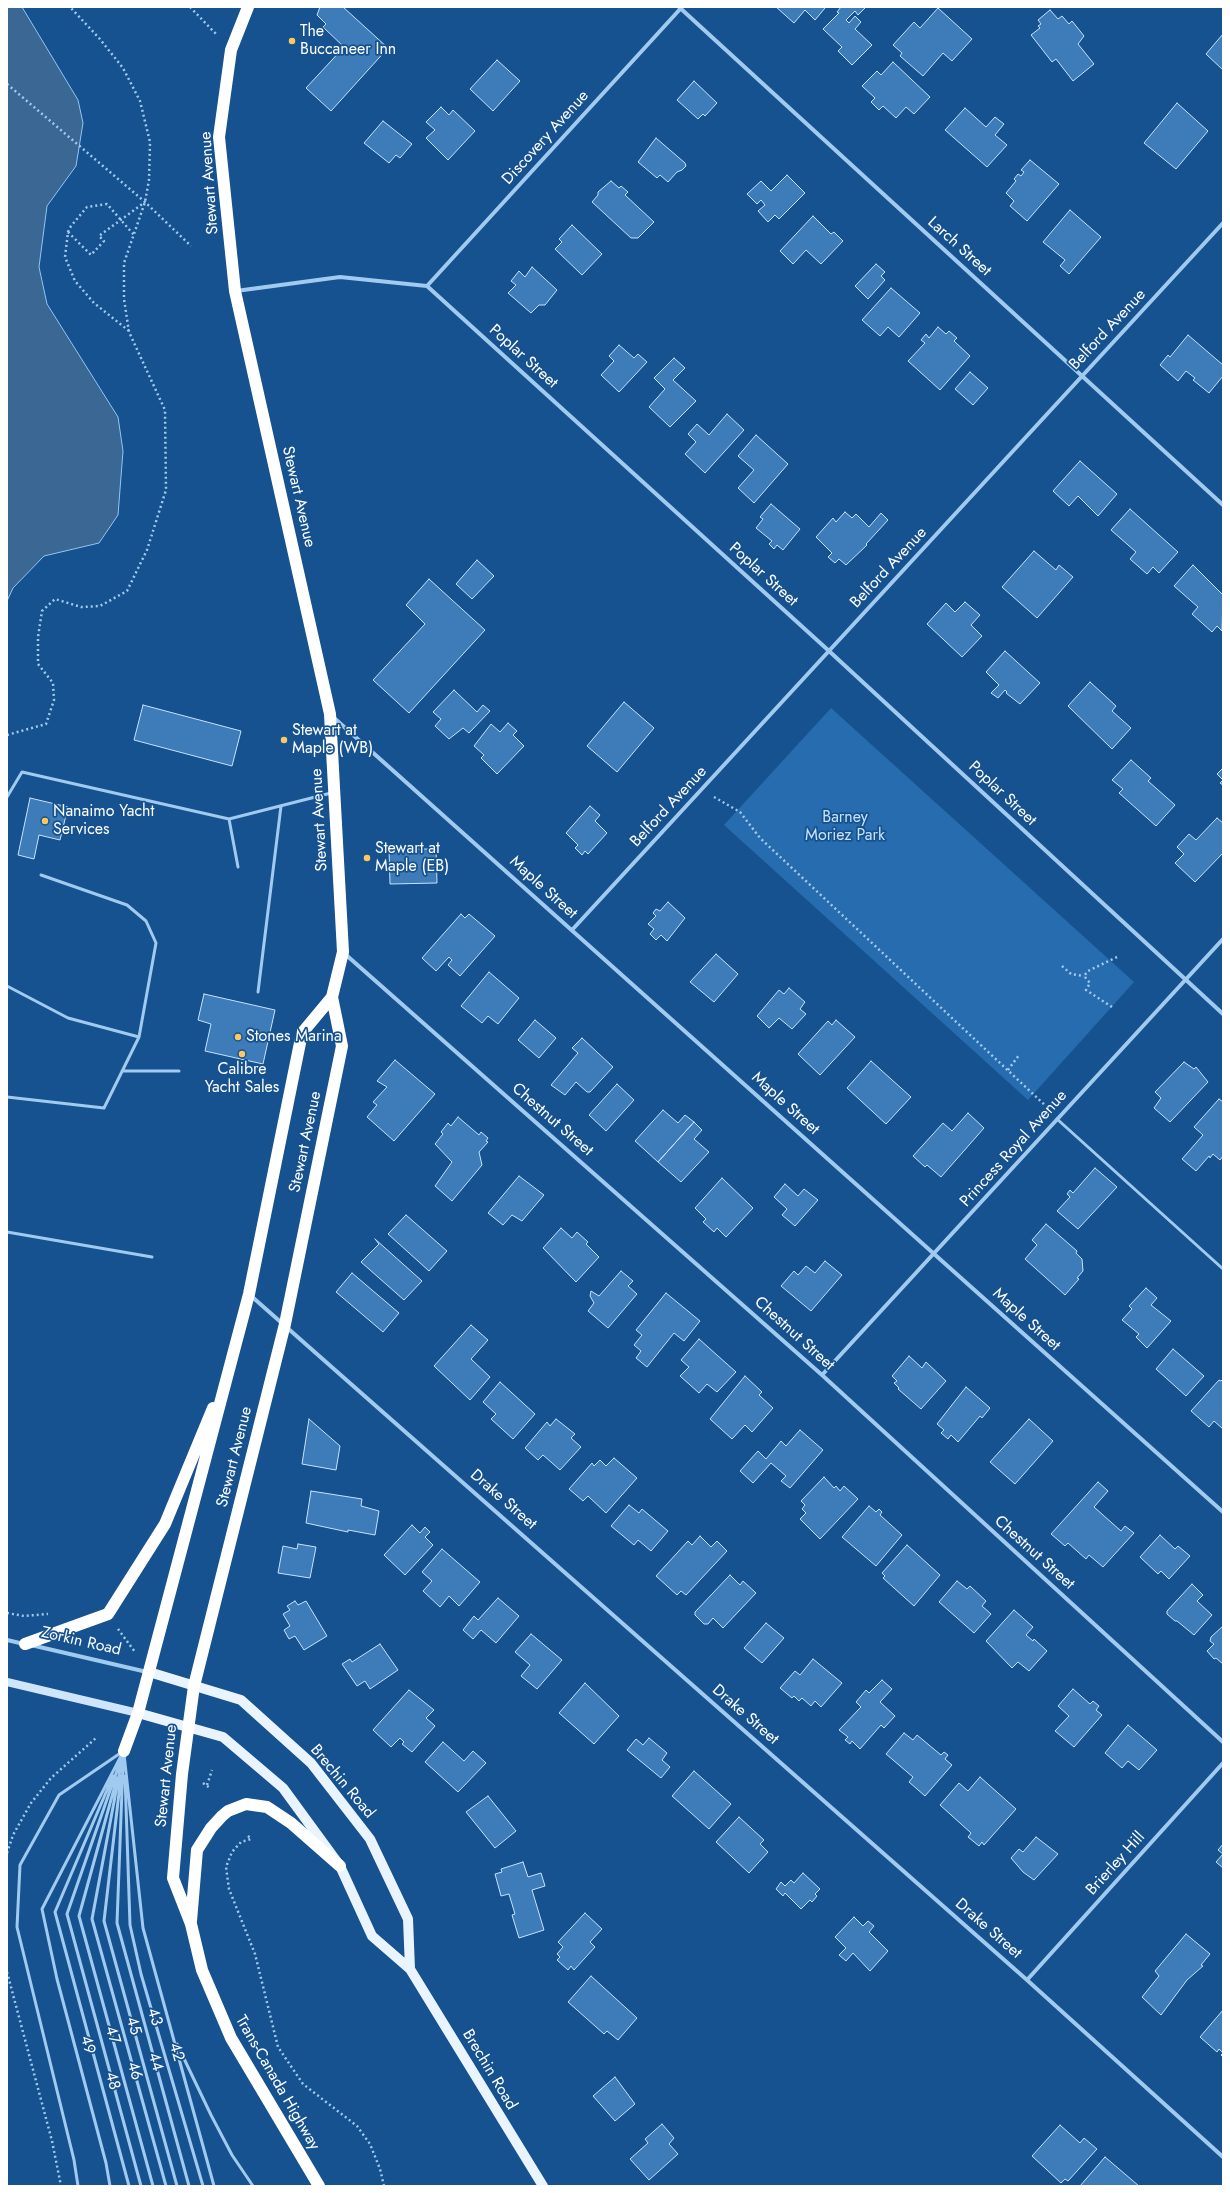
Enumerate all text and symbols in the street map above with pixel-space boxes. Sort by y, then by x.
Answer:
place label: The Buccaneer Inn [300,22,396,60]
marker: The Buccaneer Inn [287,36,297,46]
street label: Discovery Avenue [499,87,593,189]
street label: Stewart Avenue [197,131,223,235]
street label: Larch Street [923,213,995,281]
street label: Belford Avenue [1066,286,1150,374]
street label: Poplar Street [485,321,561,393]
street label: Stewart Avenue [277,445,319,549]
street label: Belford Avenue [847,524,931,612]
street label: Poplar Street [725,539,801,611]
place label: Stewart at Maple (WB) [292,721,373,759]
marker: Stewart at Maple (WB) [279,735,289,745]
street label: Poplar Street [964,758,1040,830]
street label: Belford Avenue [627,763,711,851]
street label: Stewart Avenue [308,768,332,872]
place label: Nanaimo Yacht Services [53,802,154,840]
park label: Barney Moriez Park [805,808,885,846]
marker: Nanaimo Yacht Services [40,816,50,826]
place label: Stewart at Maple (EB) [375,839,449,877]
marker: Stewart at Maple (EB) [362,853,372,863]
street label: Maple Street [505,853,581,923]
place label: Stones Marina [246,1027,342,1047]
marker: Stones Marina [233,1032,243,1042]
marker: Calibre Yacht Sales [237,1049,247,1059]
place label: Calibre Yacht Sales [205,1060,279,1098]
street label: Maple Street [747,1069,823,1139]
street label: Chestnut Street [507,1079,597,1161]
street label: Princess Royal Avenue [956,1087,1072,1211]
street label: Stewart Avenue [286,1090,326,1194]
street label: Maple Street [988,1285,1064,1355]
street label: Chestnut Street [750,1293,838,1375]
street label: Stewart Avenue [213,1405,257,1509]
street label: Drake Street [466,1466,540,1534]
street label: Chestnut Street [990,1512,1078,1594]
street label: Zorkin Road [39,1623,123,1661]
street label: Drake Street [708,1681,782,1749]
street label: Stewart Avenue [152,1724,182,1828]
street label: Brechin Road [306,1741,378,1823]
street label: Brierley Hill [1083,1828,1149,1900]
street label: Drake Street [951,1895,1025,1963]
street label: 43 [142,2006,166,2028]
street label: Trans-Canada Highway [231,2012,323,2154]
street label: 45 [121,2015,145,2037]
street label: 47 [100,2024,124,2046]
street label: Brechin Road [458,2026,520,2114]
street label: 49 [75,2034,99,2056]
street label: 42 [164,2040,188,2064]
street label: 44 [143,2050,167,2074]
street label: 46 [122,2059,146,2083]
street label: 48 [100,2070,124,2092]

